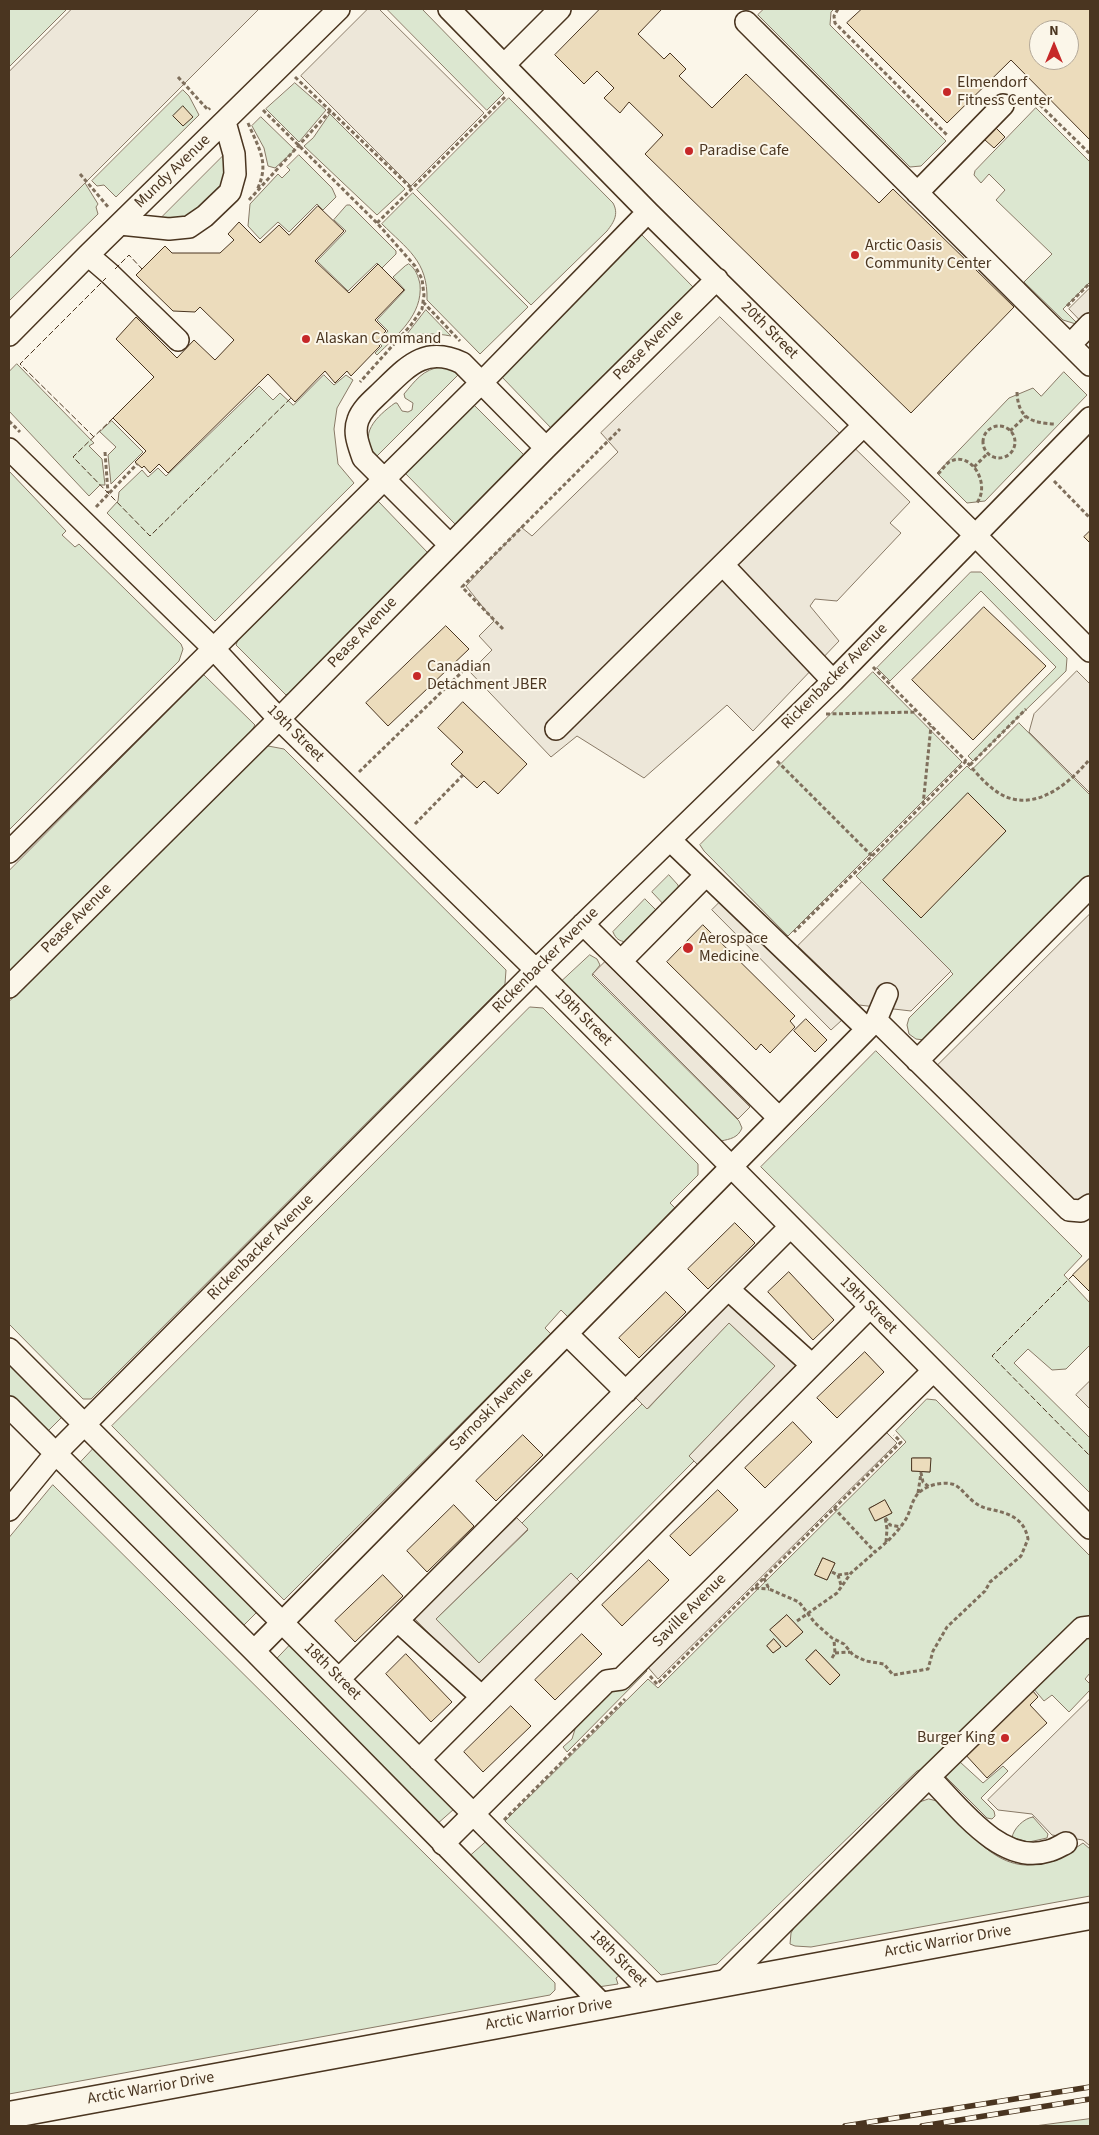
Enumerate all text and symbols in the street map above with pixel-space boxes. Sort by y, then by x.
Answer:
north arrow [1029,20,1079,70]
text: N [1049,21,1059,41]
place label: Elmendorf Fitness Center [957,73,1052,111]
marker: Elmendorf Fitness Center [941,86,953,98]
street label: Mundy Avenue [131,131,215,213]
place label: Paradise Cafe [699,141,789,161]
marker: Paradise Cafe [683,145,695,157]
place label: Arctic Oasis Community Center [865,236,991,274]
marker: Arctic Oasis Community Center [849,249,861,261]
street label: 20th Street [736,298,802,364]
street label: Pease Avenue [610,307,688,385]
place label: Alaskan Command [316,329,441,349]
marker: Alaskan Command [300,333,312,345]
street label: Pease Avenue [324,593,402,673]
street label: Rickenbacker Avenue [778,620,892,734]
place label: Canadian Detachment JBER [427,657,547,695]
marker: Canadian Detachment JBER [411,670,423,682]
street label: 19th Street [262,701,328,767]
street label: Pease Avenue [38,880,116,958]
street label: Rickenbacker Avenue [489,904,603,1018]
place label: Aerospace Medicine [699,929,768,967]
marker: Aerospace Medicine [681,941,695,955]
street label: 19th Street [550,985,616,1051]
street label: Rickenbacker Avenue [204,1191,318,1305]
street label: 19th Street [835,1273,901,1339]
street label: Sarnoski Avenue [446,1364,538,1456]
street label: Saville Avenue [649,1570,731,1652]
street label: 18th Street [299,1639,365,1705]
place label: Burger King [917,1728,995,1748]
marker: Burger King [999,1732,1011,1744]
street label: Arctic Warrior Drive [883,1921,1013,1963]
street label: 18th Street [585,1926,651,1992]
street label: Arctic Warrior Drive [484,1994,614,2036]
street label: Arctic Warrior Drive [86,2068,216,2110]

